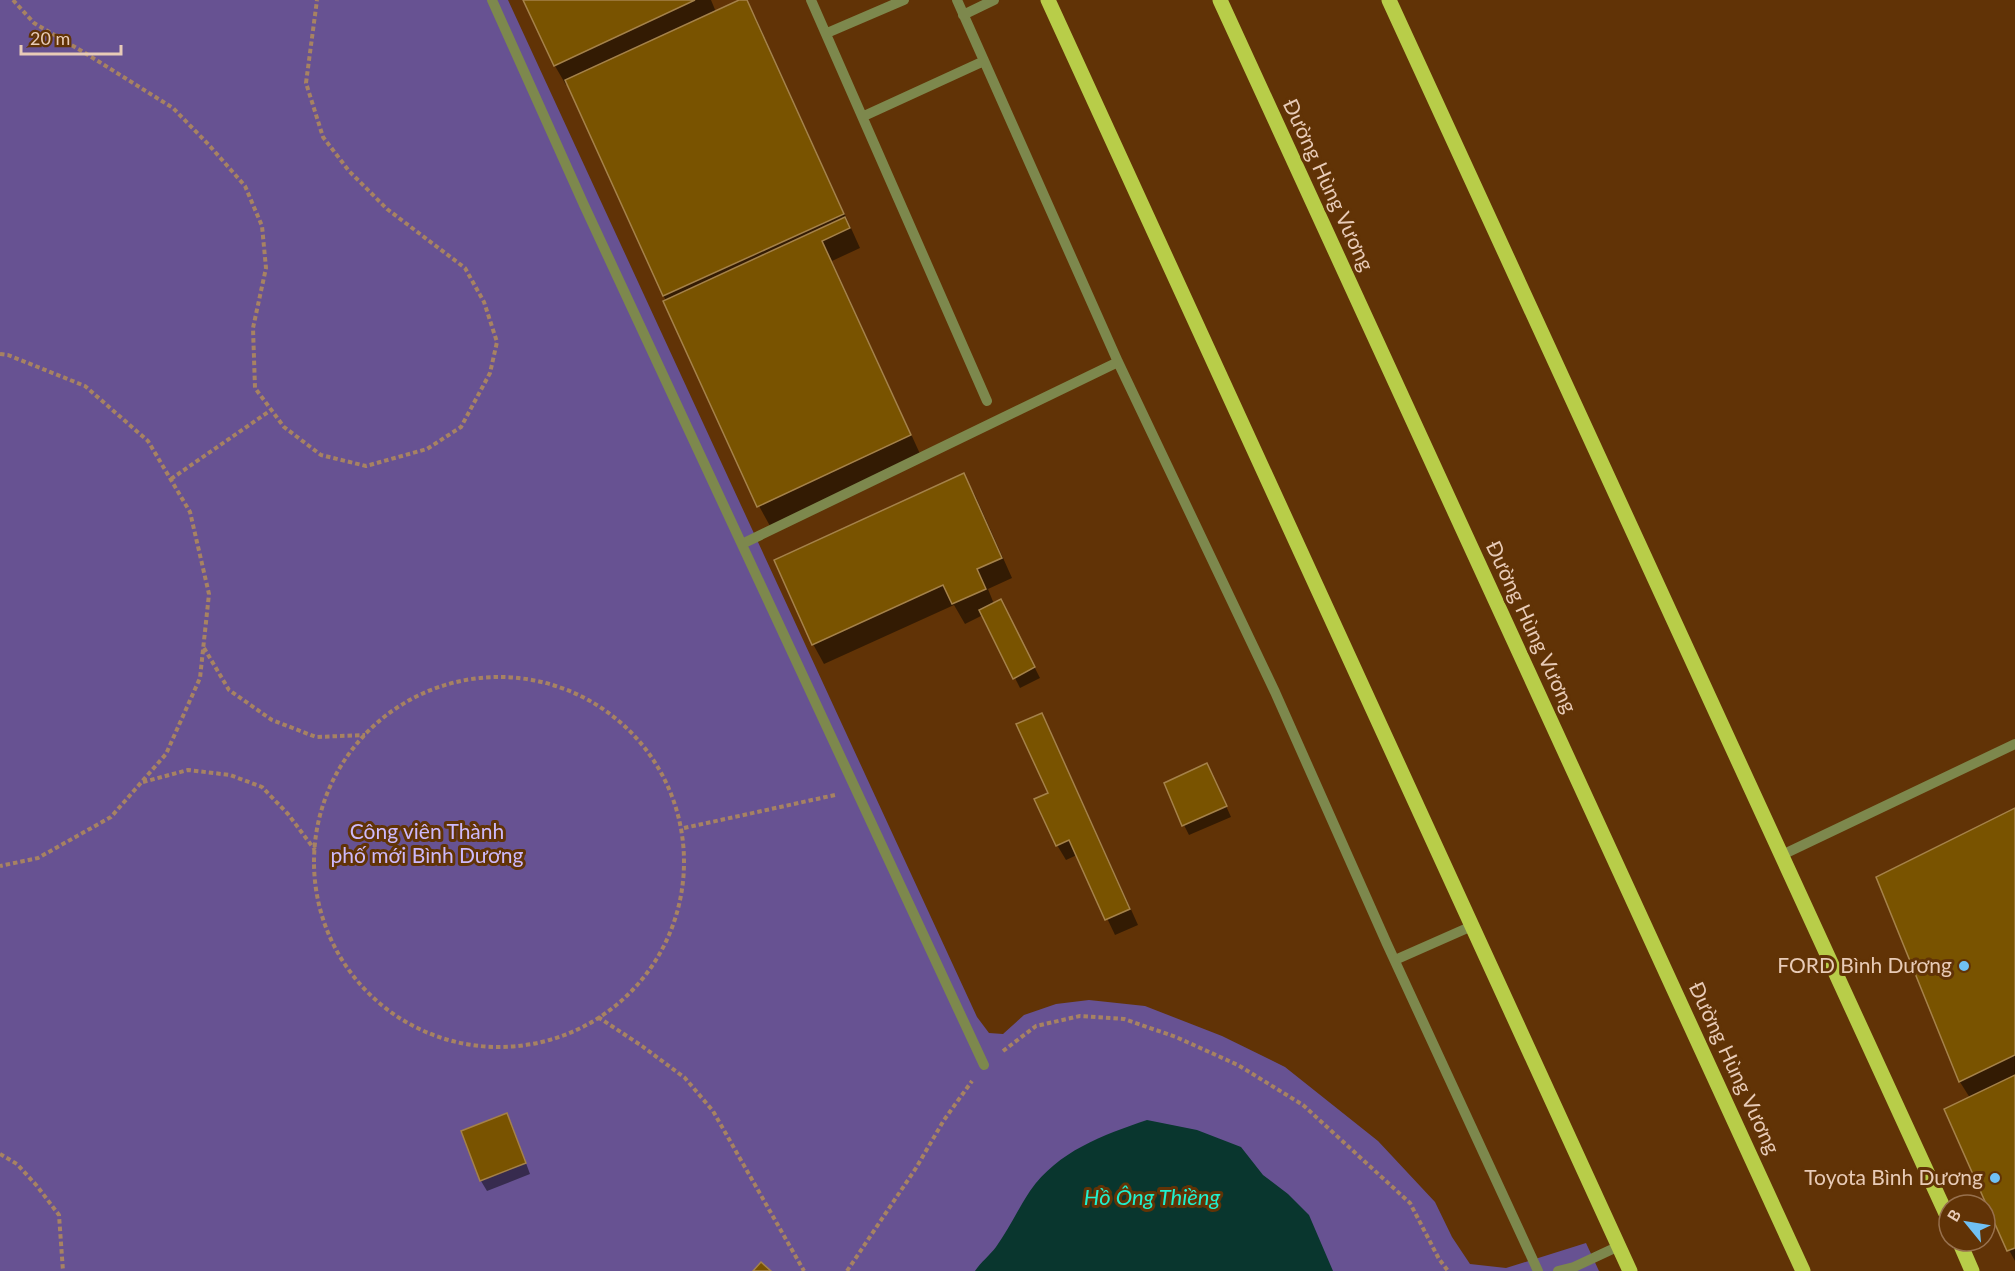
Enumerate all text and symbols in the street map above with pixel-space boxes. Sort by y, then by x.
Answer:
scale bar [21,18,122,56]
text: 20 m [30,27,70,49]
street label: Đường Hùng Vương [1279,94,1380,274]
street label: Đường Hùng Vương [1482,536,1583,716]
park label: Công viên Thành phố mới Bình Dương [330,818,524,867]
place label: FORD Bình Dương [1777,952,1952,977]
marker: FORD Bình Dương [1957,959,1971,973]
street label: Đường Hùng Vương [1685,977,1786,1157]
place label: Toyota Bình Dương [1804,1164,1983,1189]
marker: Toyota Bình Dương [1988,1171,2002,1185]
water label: Hồ Ông Thiềng [1084,1183,1220,1210]
north arrow [1937,1193,1997,1253]
text: B [1943,1206,1964,1225]

